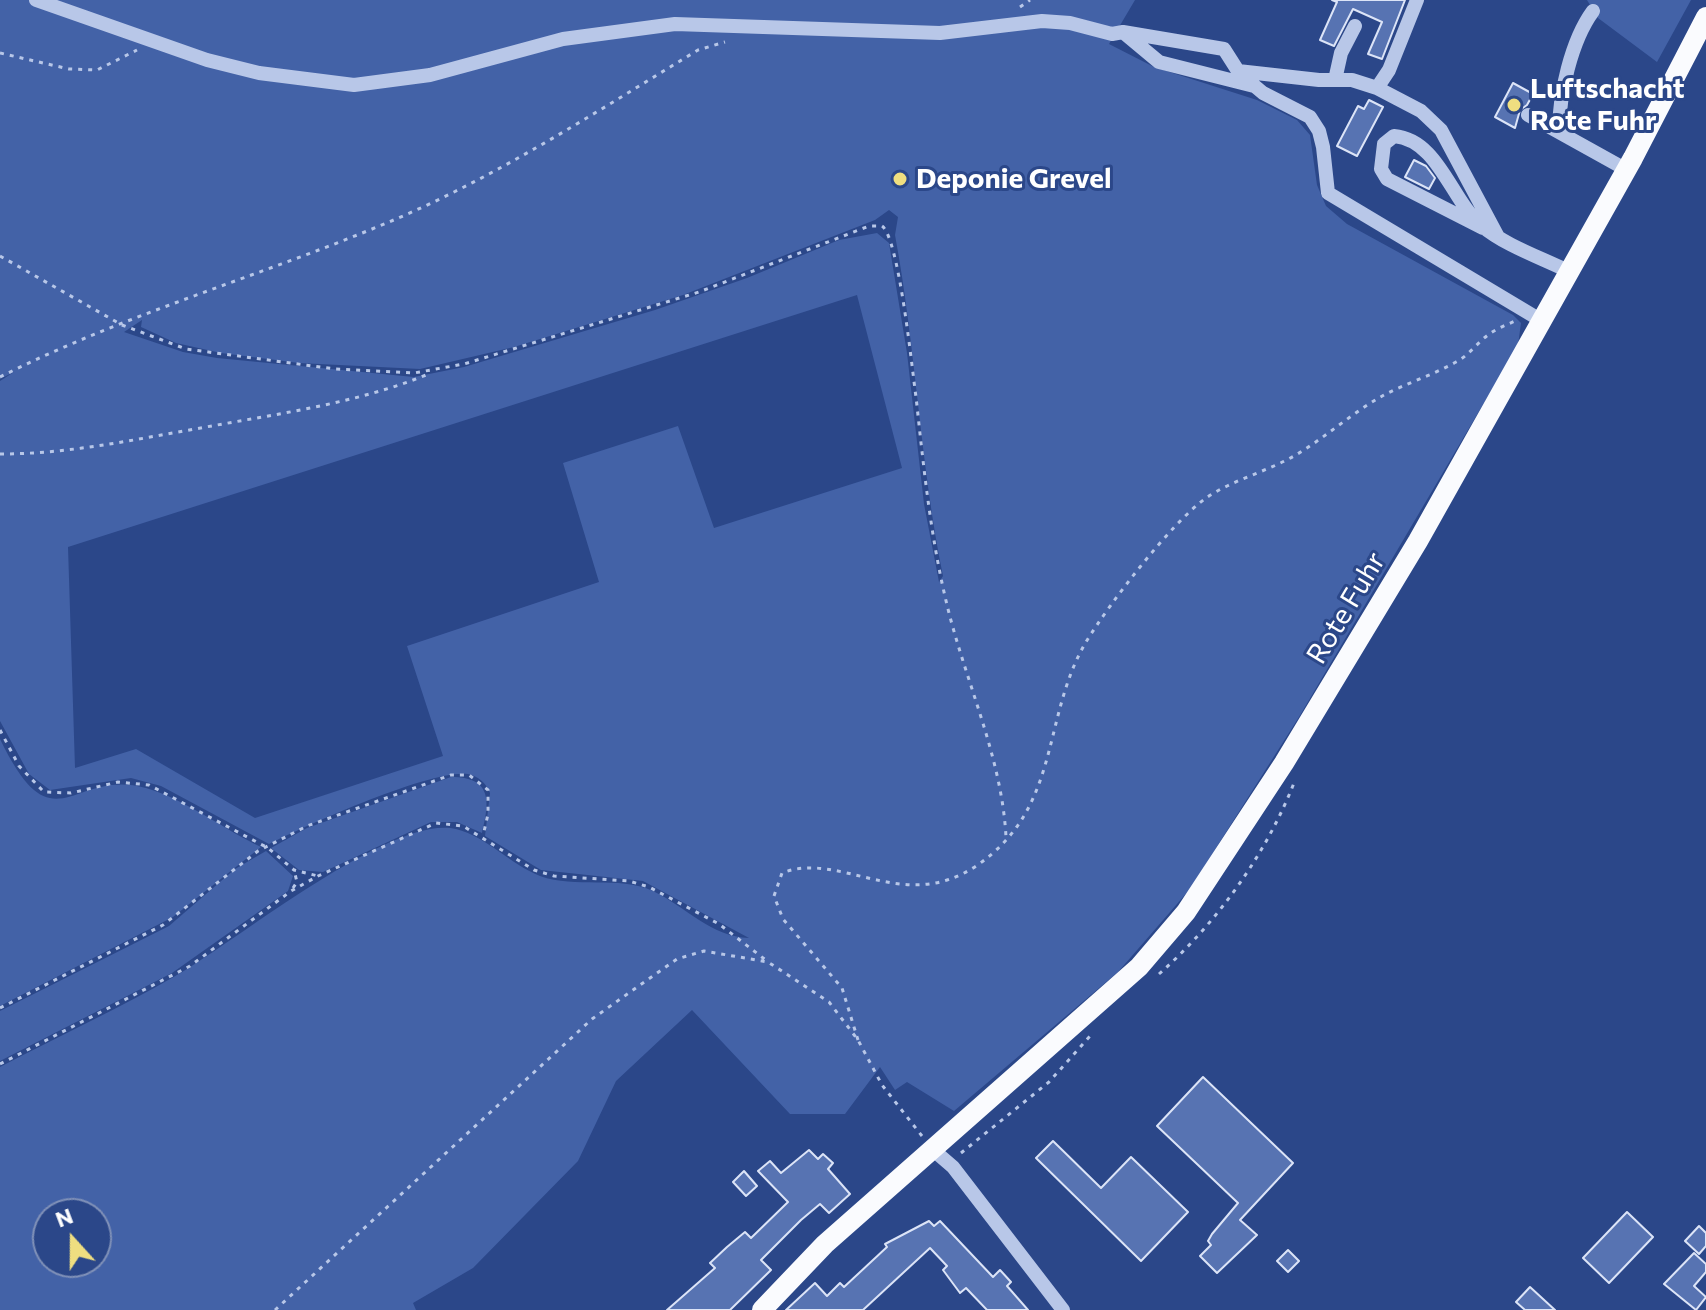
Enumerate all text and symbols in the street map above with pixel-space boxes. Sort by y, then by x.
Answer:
place label: Luftschacht Rote Fuhr [1530,72,1685,138]
marker: Luftschacht Rote Fuhr [1505,96,1523,114]
place label: Deponie Grevel [916,162,1112,196]
marker: Deponie Grevel [891,170,909,188]
street label: Rote Fuhr [1300,546,1392,670]
north arrow [32,1198,112,1278]
text: N [51,1201,76,1233]

